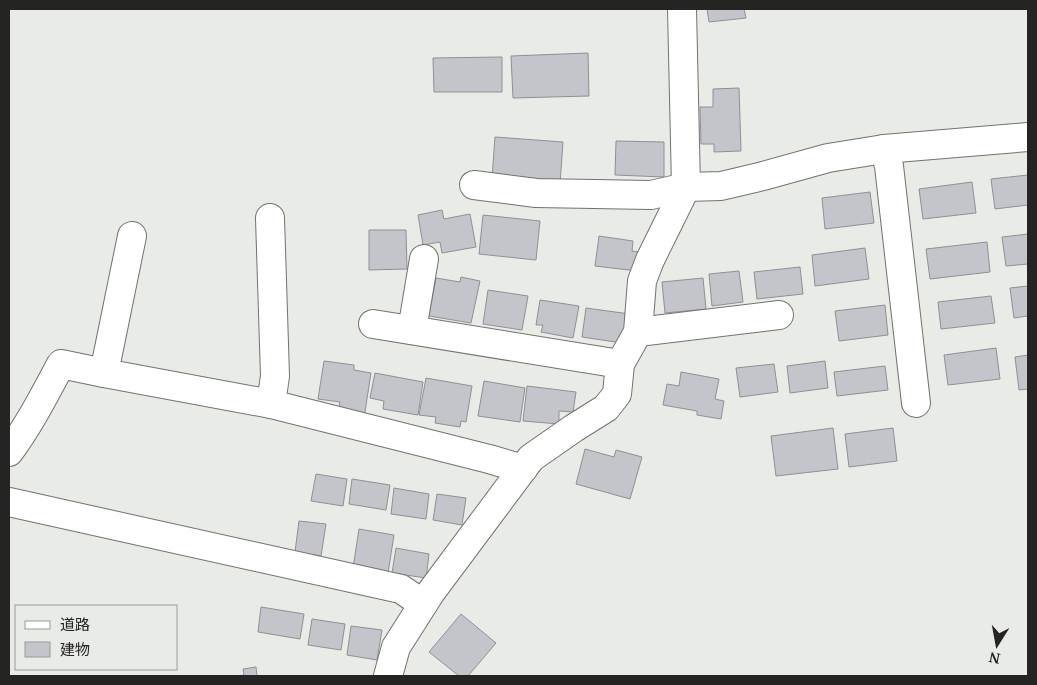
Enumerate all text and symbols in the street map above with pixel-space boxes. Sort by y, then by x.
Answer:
legend [15,605,178,670]
text: 道路 [60,614,90,634]
north arrow [972,620,1022,670]
text: 建物 [60,639,90,659]
text: N [987,648,1002,669]

